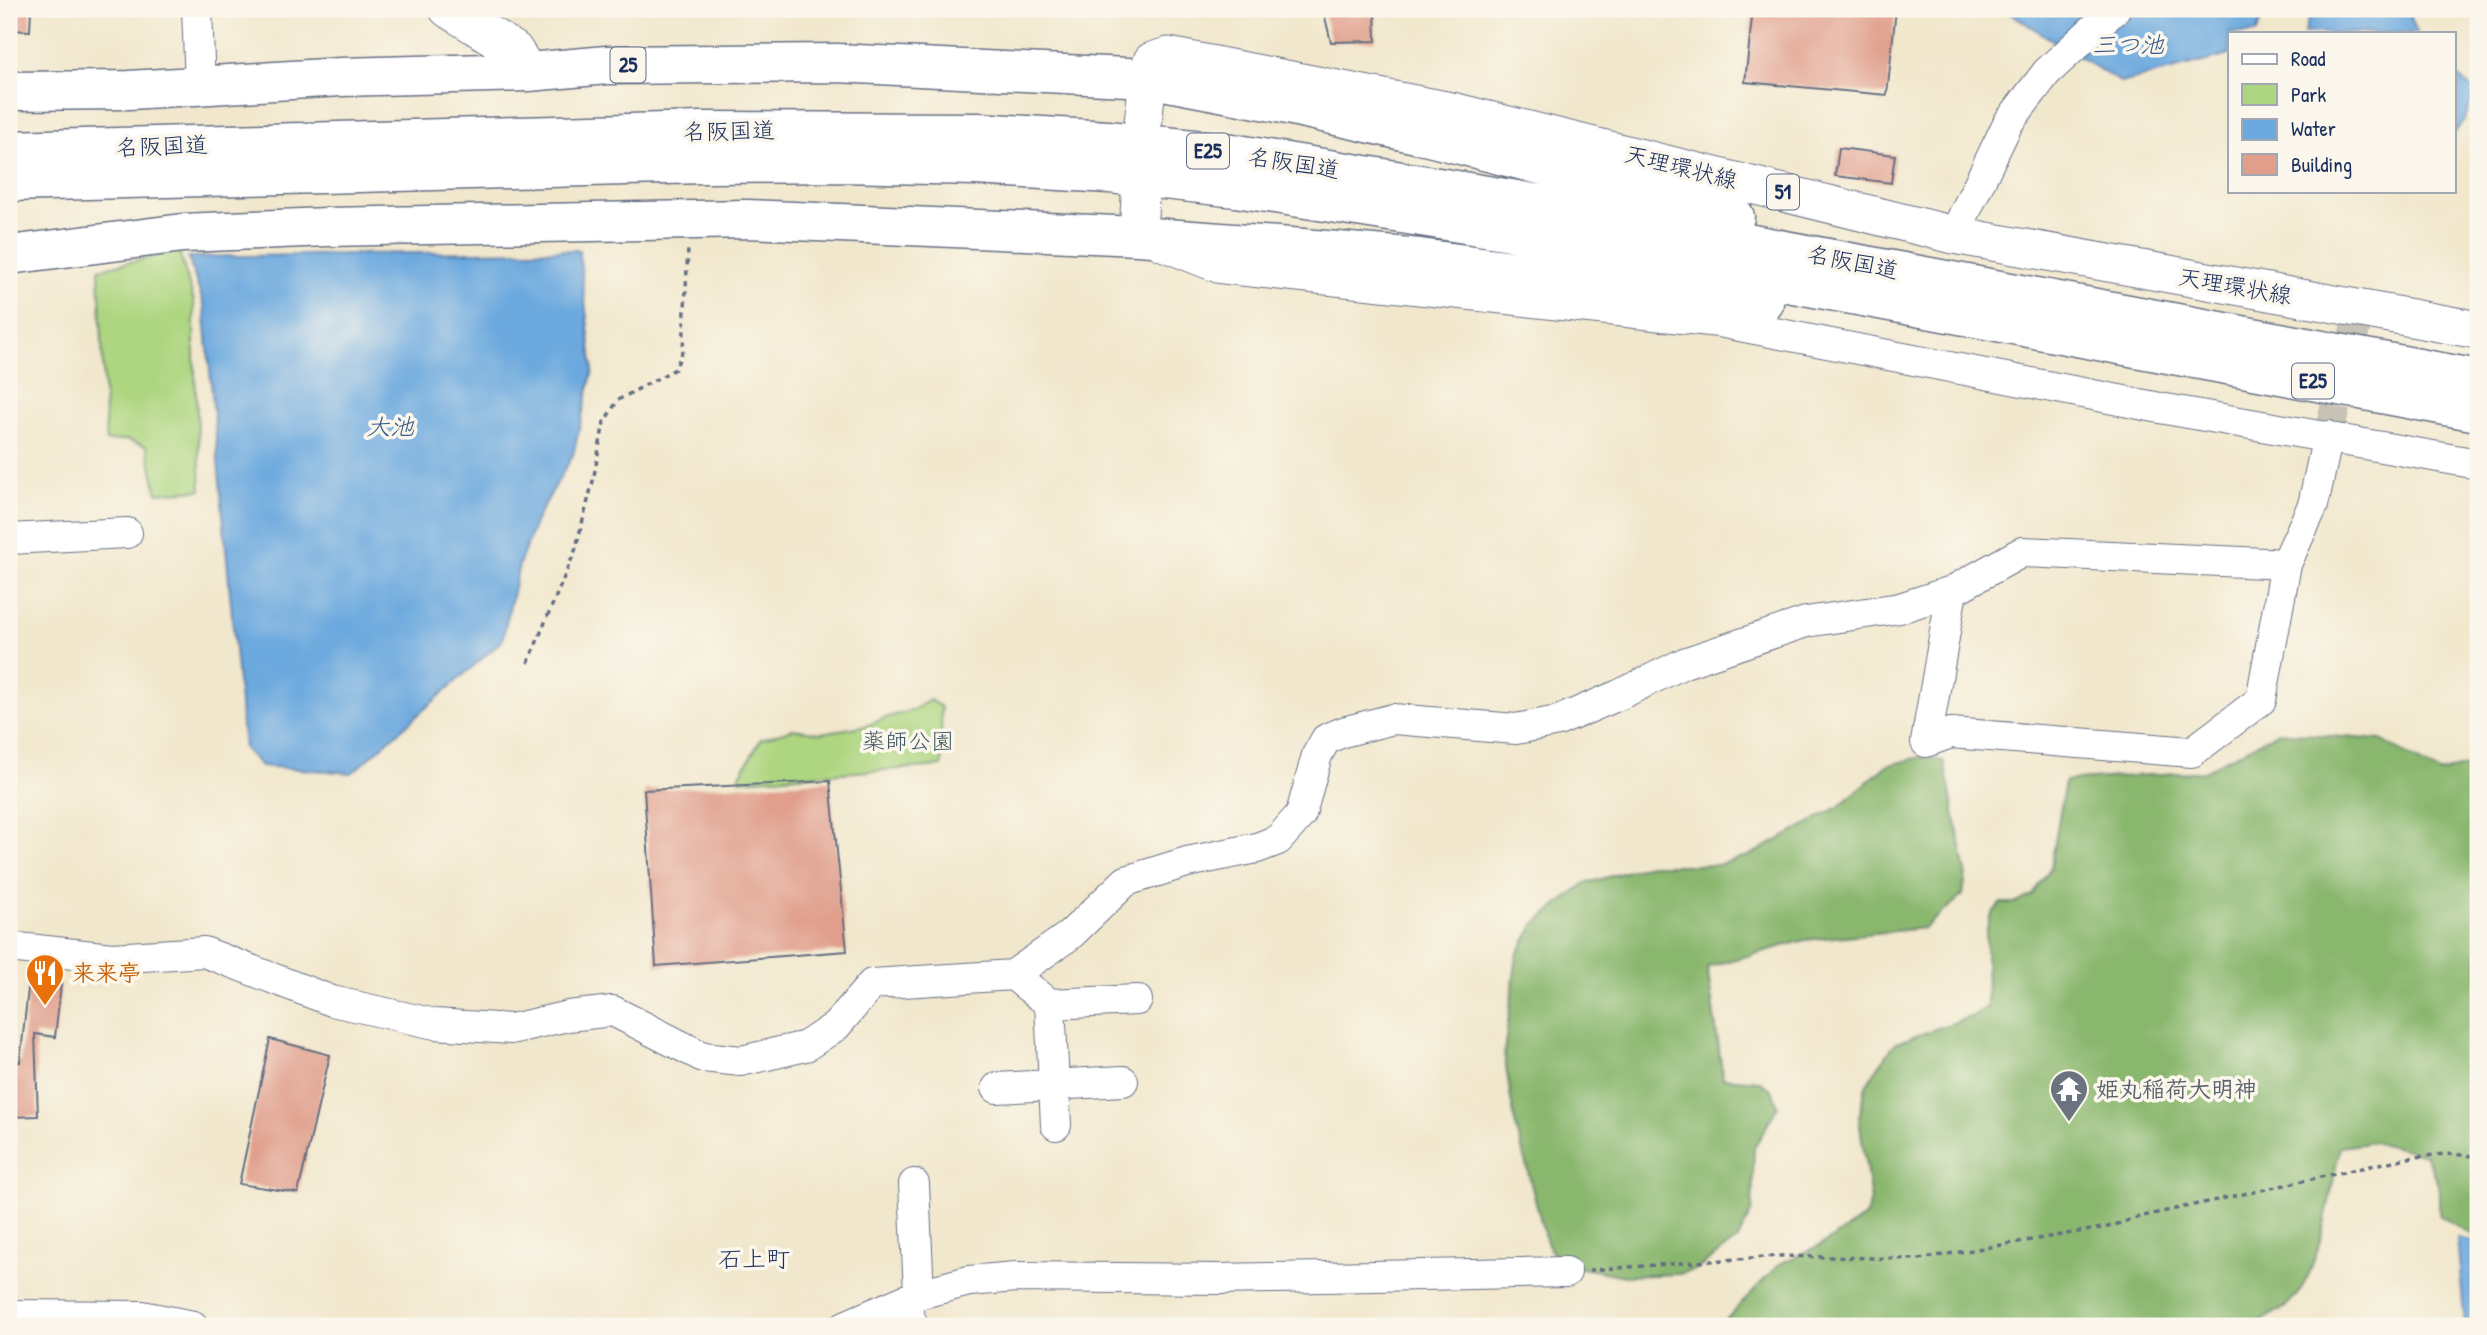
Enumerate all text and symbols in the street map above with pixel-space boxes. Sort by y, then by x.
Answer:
water label: 三つ池 [2092,28,2165,60]
legend [2228,32,2456,192]
text: Road [2291,44,2325,73]
road number: 25 [610,48,646,82]
text: Park [2291,80,2326,109]
street label: 名阪国道 [683,114,775,147]
text: Water [2291,114,2336,143]
street label: 名阪国道 [115,128,208,163]
road number: E25 [1187,134,1229,168]
street label: 天理環状線 [1622,138,1741,195]
street label: 名阪国道 [1246,140,1342,185]
text: Building [2291,150,2352,179]
road number: 51 [1767,174,1799,210]
street label: 名阪国道 [1805,238,1901,286]
street label: 天理環状線 [2176,260,2294,311]
road number: E25 [2292,364,2334,398]
water label: 大池 [366,410,415,442]
park label: 薬師公園 [862,725,954,756]
restaurant icon: 来来亭 [24,952,66,1007]
place label: 来来亭 [72,957,141,988]
temple icon: 姫丸稲荷大明神 [2048,1068,2090,1123]
place label: 姫丸稲荷大明神 [2096,1073,2257,1104]
district label: 石上町 [718,1242,790,1274]

